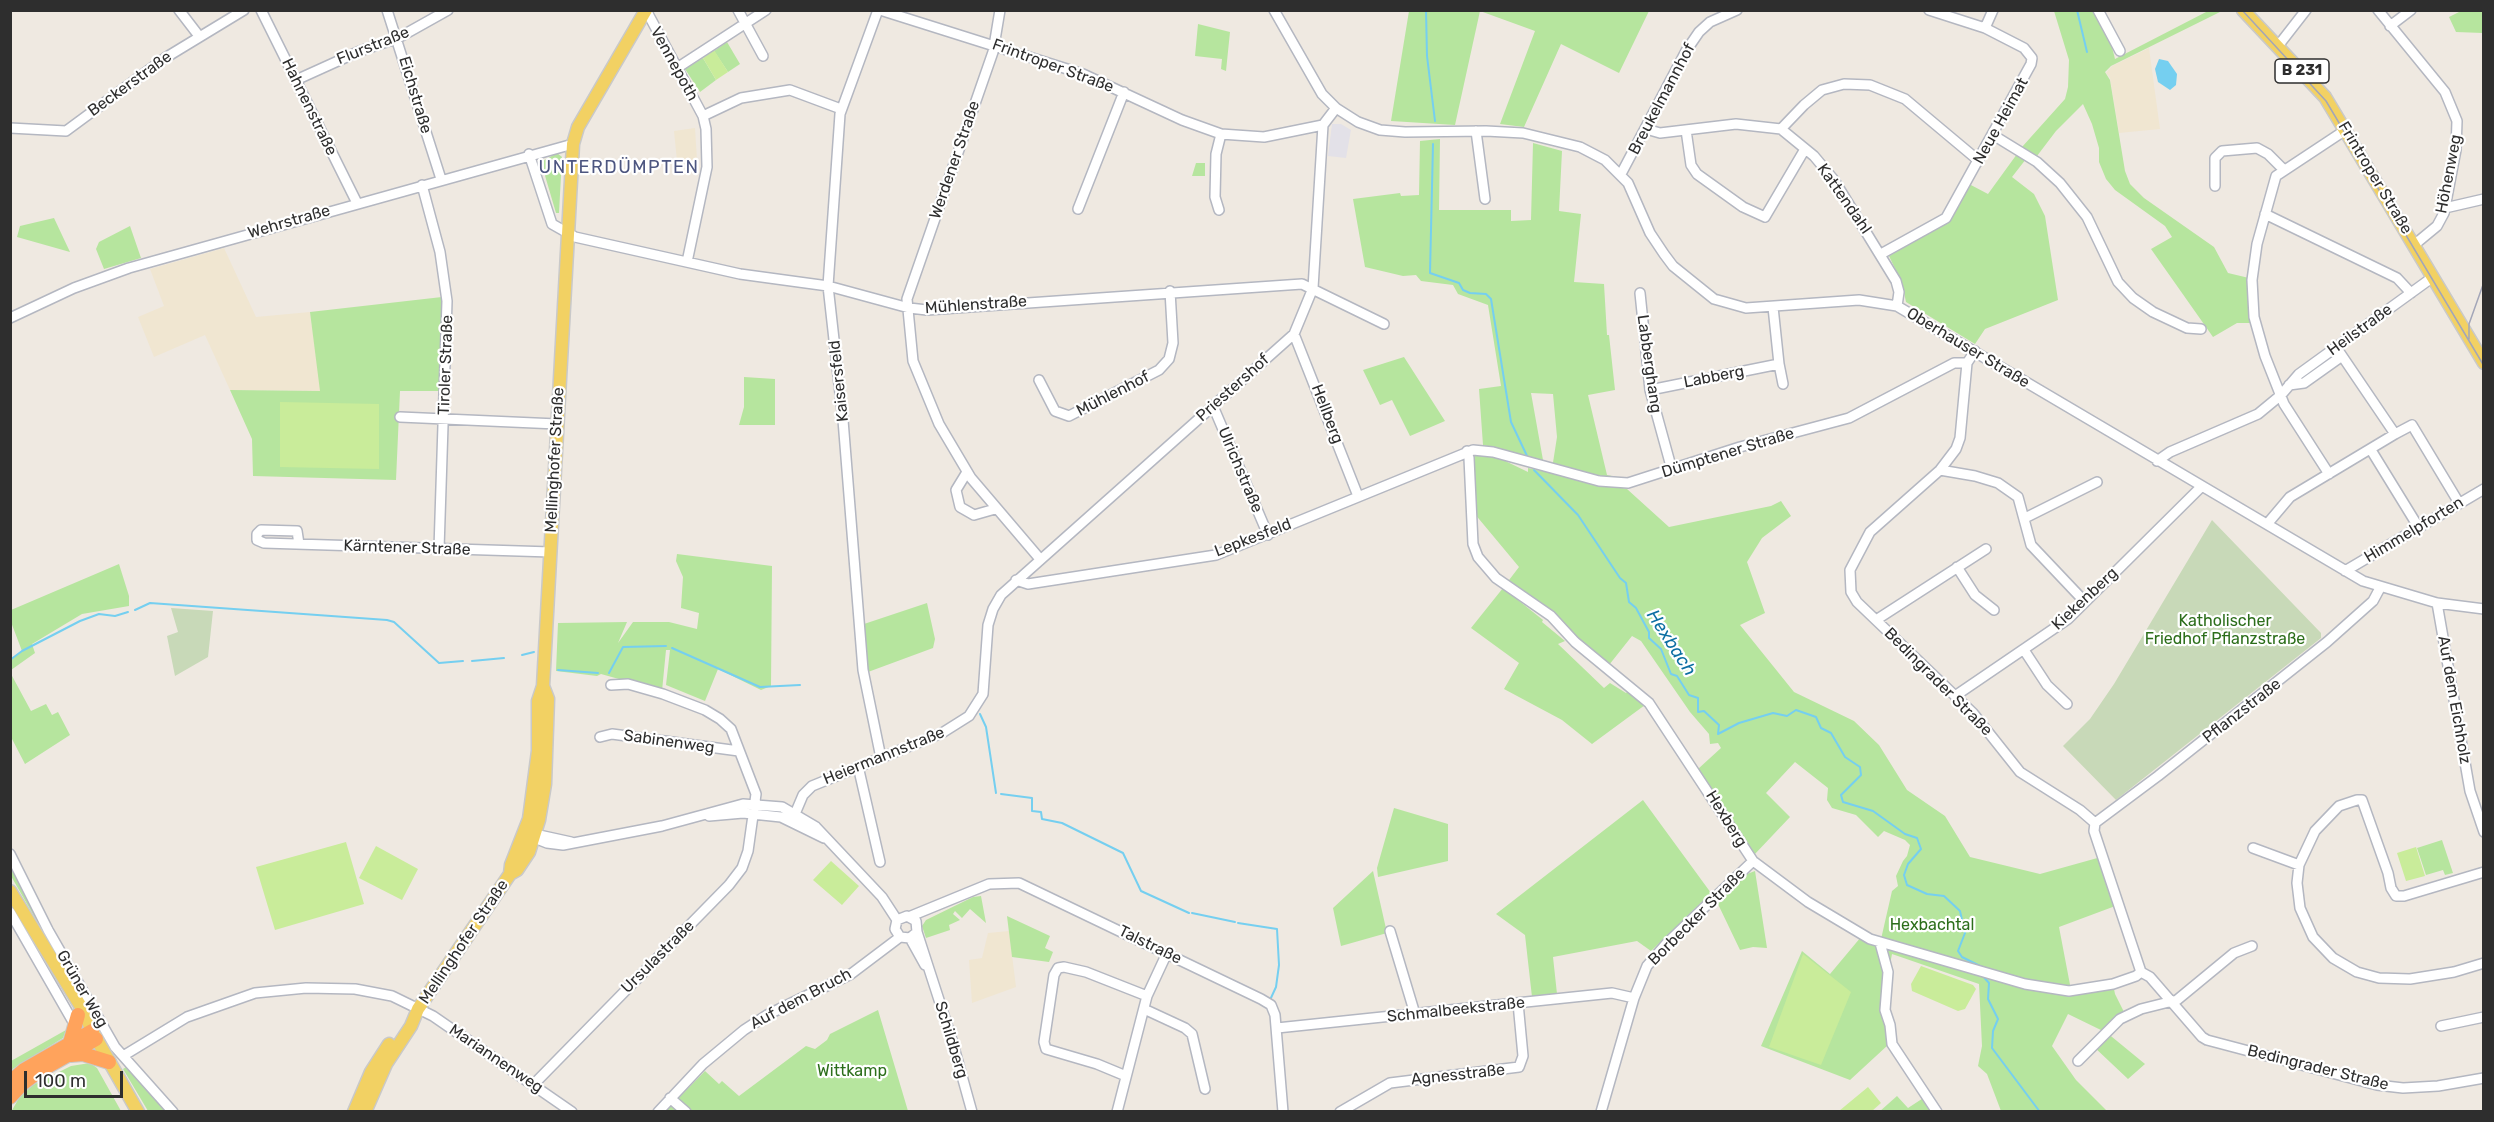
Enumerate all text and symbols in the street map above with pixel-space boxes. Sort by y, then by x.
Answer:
street label: Flurstraße [334,23,412,69]
street label: Vennepoth [646,24,702,104]
street label: Frintroper Straße [990,35,1116,97]
street label: Breukelmannhof [1625,40,1699,158]
street label: Beckerstraße [84,47,176,121]
street label: Eichstraße [394,54,436,136]
street label: Hahnenstraße [277,55,341,159]
road number: B 231 [2275,59,2329,83]
street label: Neue Heimat [1969,74,2033,168]
street label: Werdener Straße [926,98,984,222]
street label: Frintroper Straße [2334,118,2416,238]
street label: Höhenweg [2432,133,2466,215]
district label: UNTERDÜMPTEN [539,157,699,179]
street label: Kattendahl [1813,160,1875,238]
street label: Wehrstraße [246,201,332,243]
street label: Mühlenstraße [924,292,1028,318]
street label: Heilstraße [2324,300,2396,360]
street label: Oberhauser Straße [1903,304,2033,392]
street label: Tiroler Straße [435,314,457,416]
street label: Labberghang [1633,314,1665,414]
street label: Kaisersfeld [825,339,853,423]
street label: Priestershof [1192,350,1274,426]
street label: Labberg [1682,362,1746,392]
street label: Mühlenhof [1073,367,1153,421]
street label: Hellberg [1307,382,1347,446]
street label: Mellinghofer Straße [542,387,568,533]
street label: Ulrichstraße [1213,424,1267,516]
street label: Dümptener Straße [1659,424,1797,482]
street label: Himmelpforten [2361,493,2467,567]
street label: Lepkesfeld [1212,515,1294,561]
street label: Kärntener Straße [343,536,471,560]
street label: Kiekenberg [2048,564,2122,634]
water label: Hexbach [1642,606,1700,680]
park label: Katholischer Friedhof Pflanzstraße [2145,611,2305,649]
street label: Bedingrader Straße [1880,624,1996,740]
street label: Auf dem Eichholz [2433,634,2475,766]
street label: Pflanzstraße [2199,674,2285,748]
street label: Heiermannstraße [820,723,948,789]
street label: Sabinenweg [622,726,716,758]
street label: Hexberg [1701,787,1751,851]
street label: Borbecker Straße [1644,864,1750,970]
street label: Mellinghofer Straße [415,876,513,1008]
park label: Hexbachtal [1890,915,1974,935]
street label: Ursulastraße [617,916,699,998]
street label: Talstraße [1115,921,1185,969]
street label: Grüner Weg [52,947,112,1031]
street label: Auf dem Bruch [747,964,855,1034]
street label: Schmalbeekstraße [1386,993,1526,1027]
street label: Schildberg [930,999,972,1081]
street label: Mariannenweg [445,1020,547,1098]
street label: Bedingrader Straße [2245,1041,2391,1095]
scale bar [27,1059,126,1097]
park label: Wittkamp [817,1061,887,1081]
street label: Agnesstraße [1410,1061,1506,1089]
text: 100 m [35,1070,86,1092]

